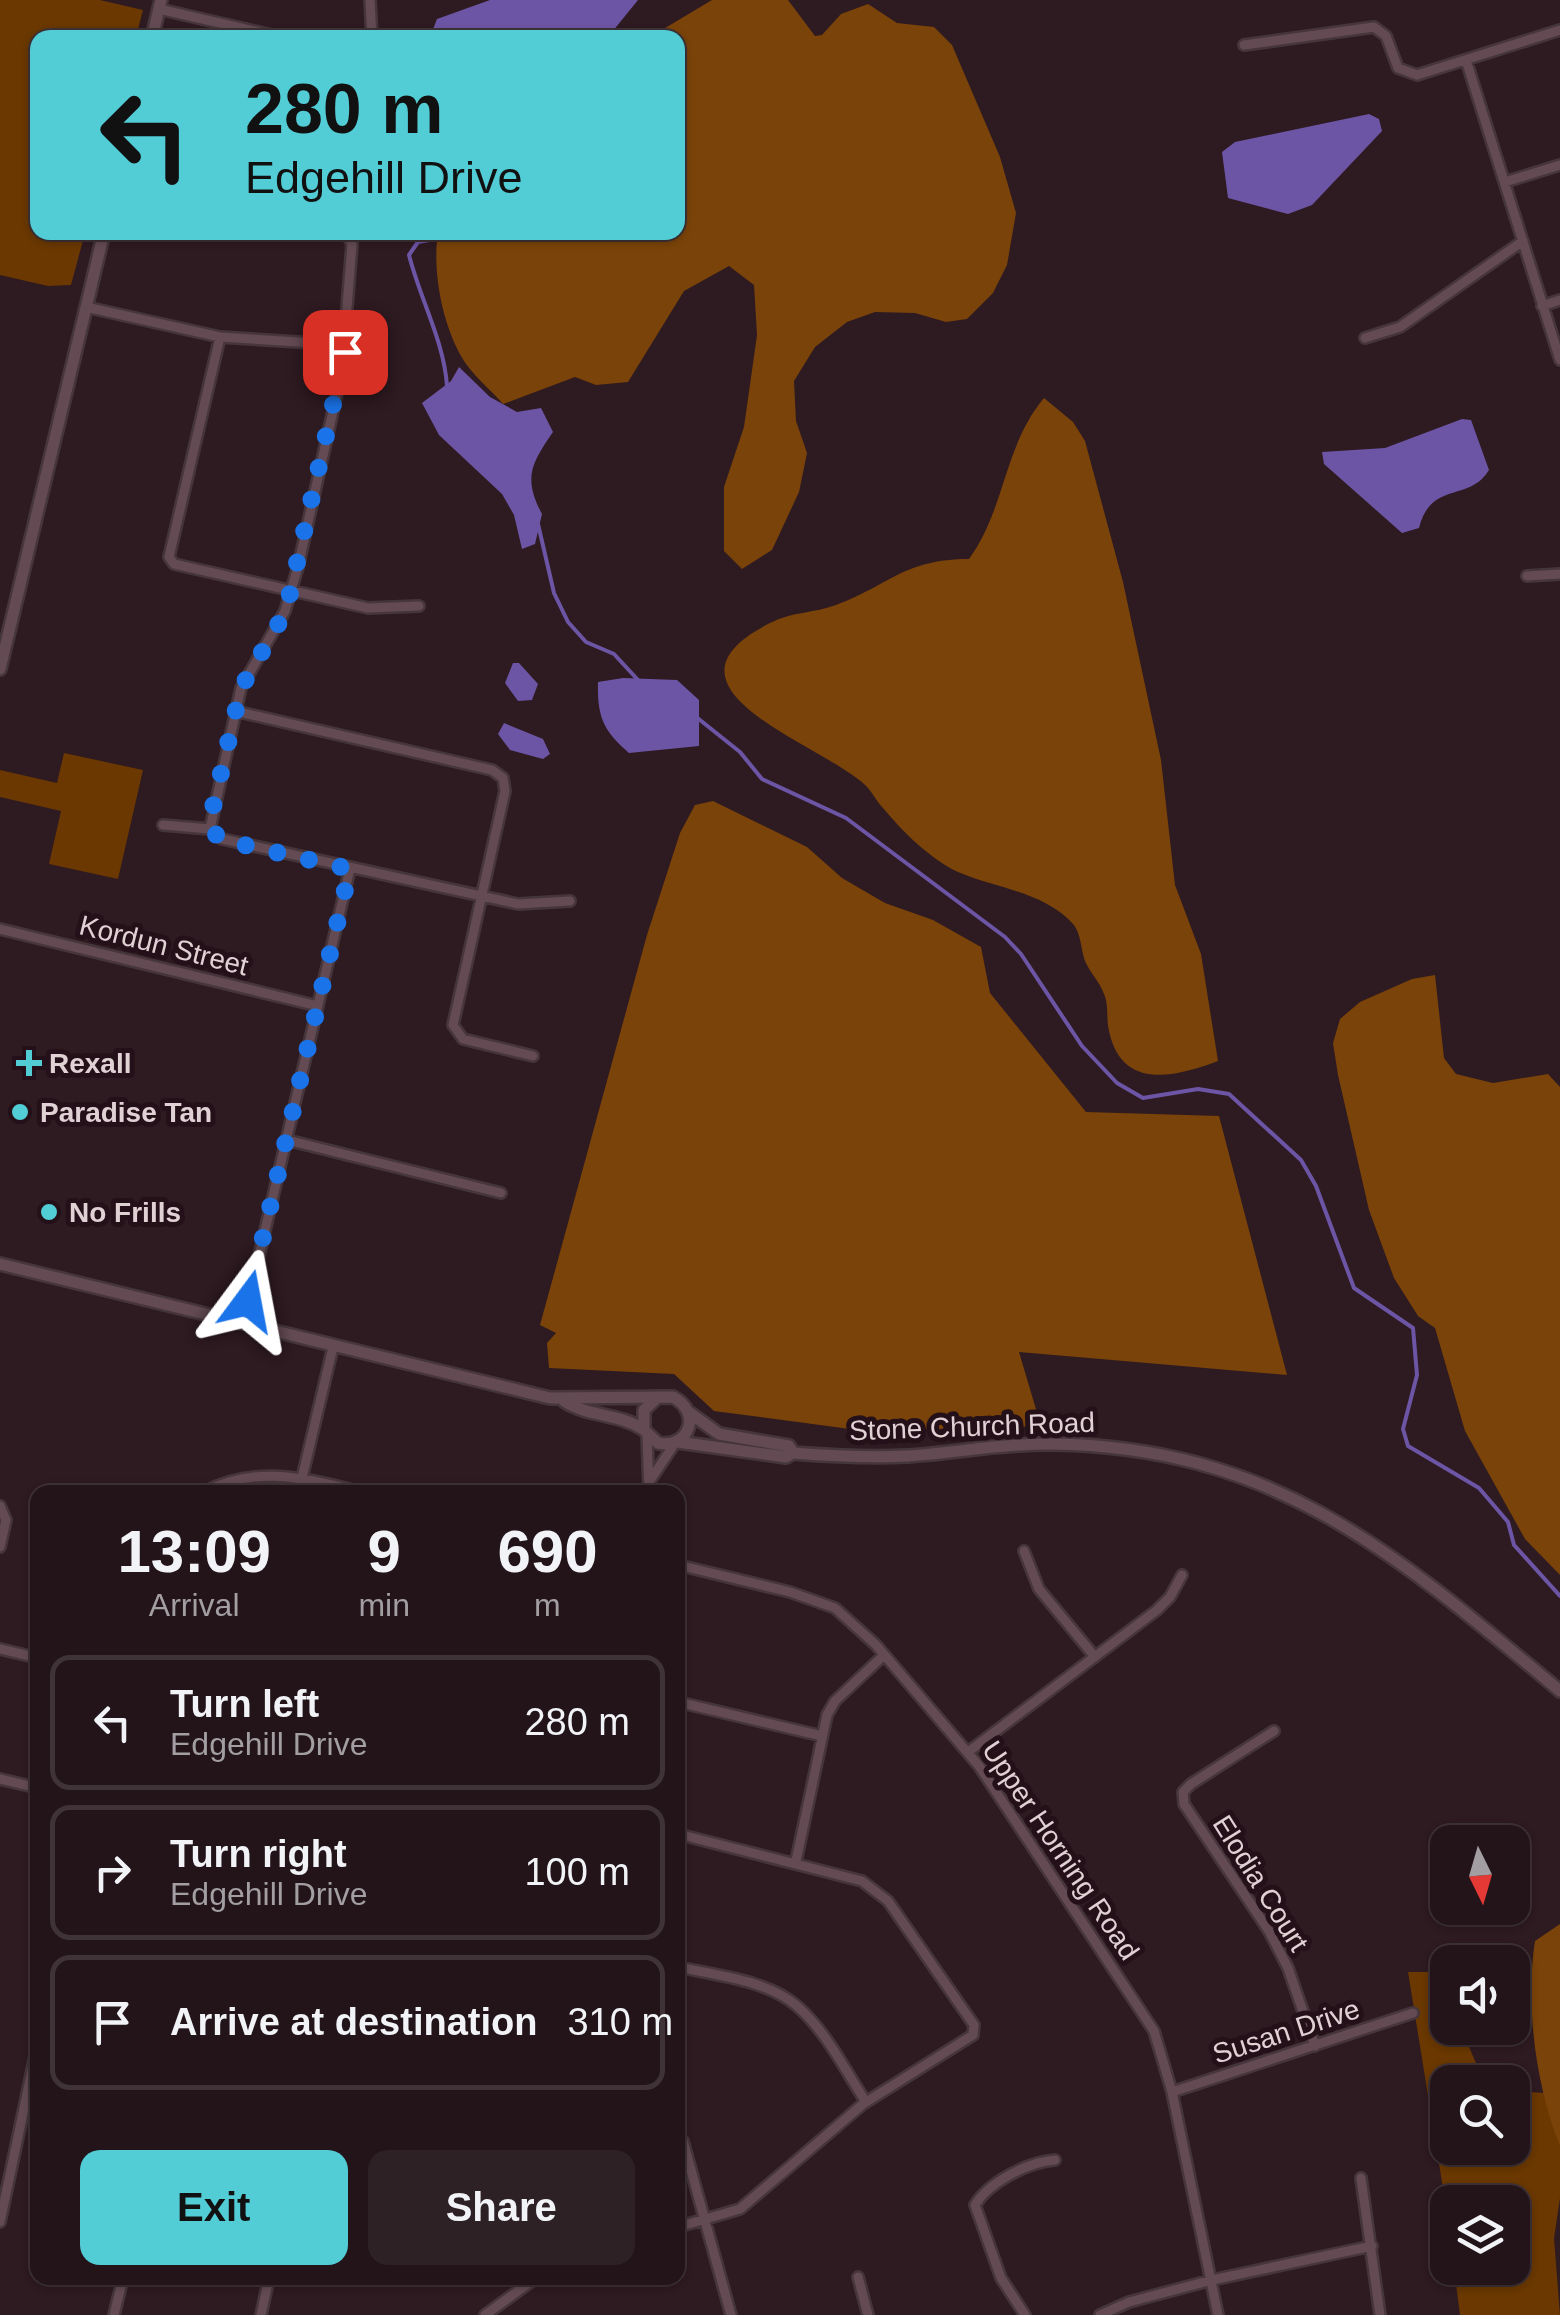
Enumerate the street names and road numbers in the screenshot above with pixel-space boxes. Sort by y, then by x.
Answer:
street label: Kordun Street [76,910,252,981]
street label: Stone Church Road [849,1407,1095,1446]
street label: Upper Horning Road [976,1735,1145,1965]
street label: Elodia Court [1207,1810,1315,1957]
street label: Susan Drive [1209,1993,1363,2070]

